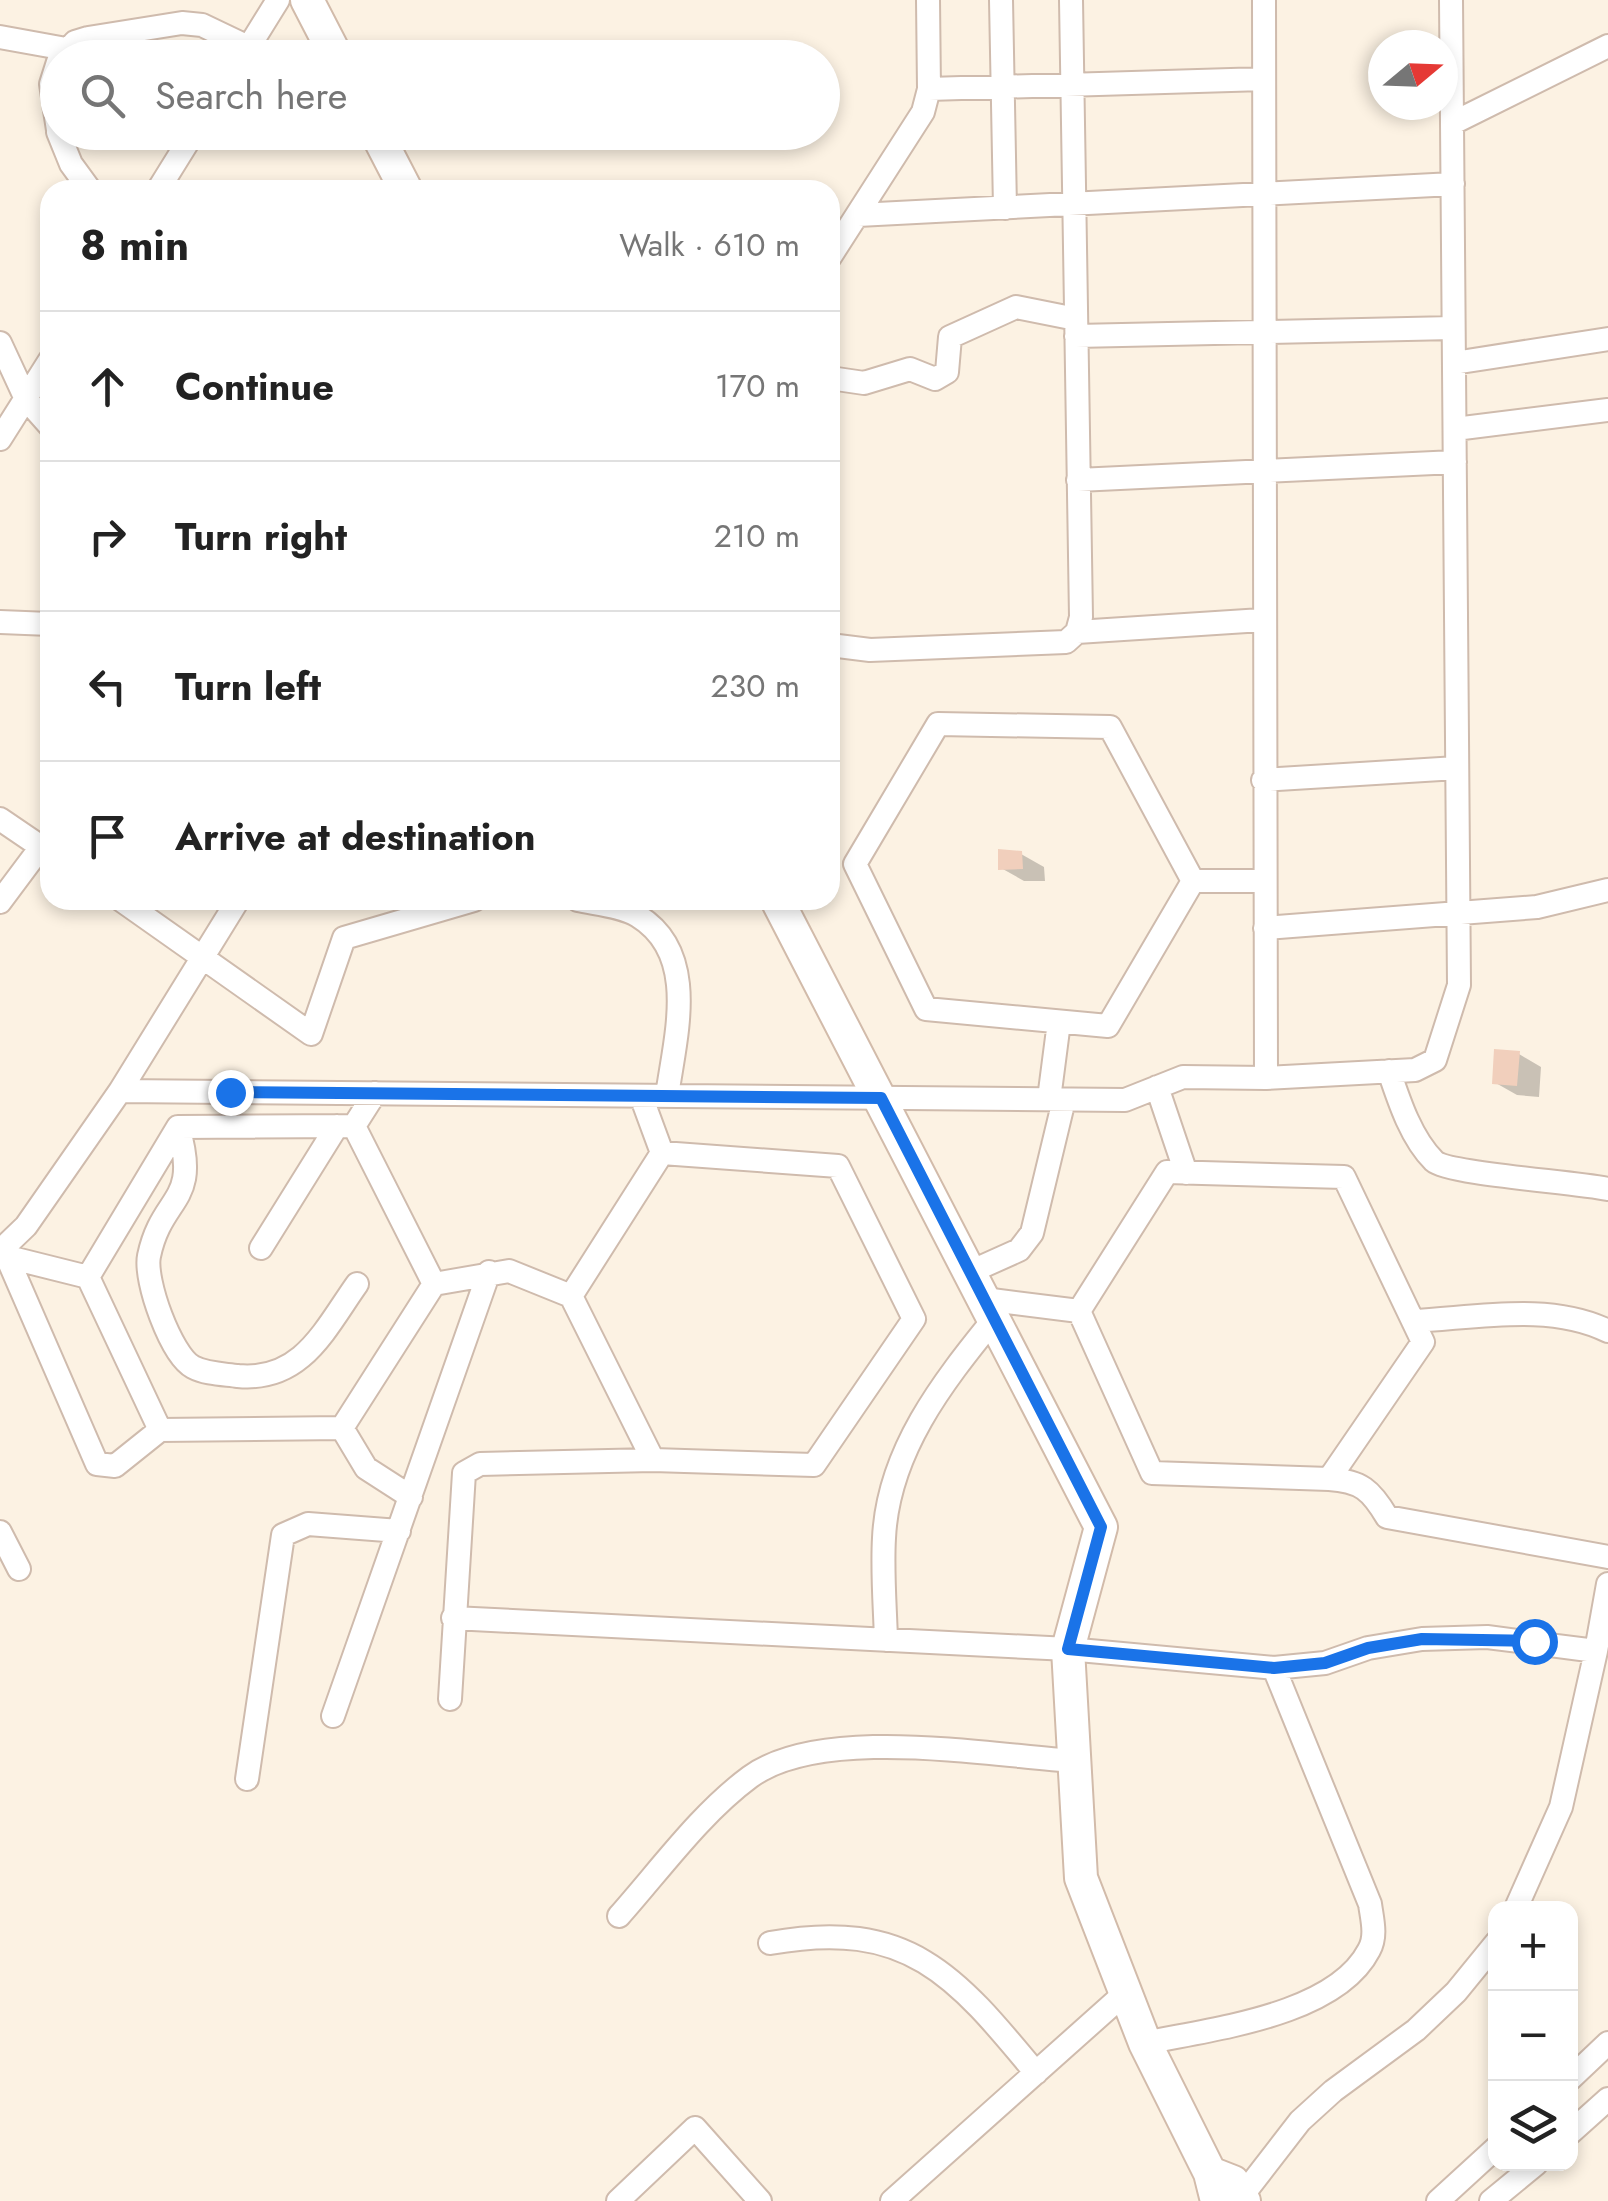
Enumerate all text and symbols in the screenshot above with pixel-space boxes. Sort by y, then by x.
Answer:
north arrow [1368,30,1458,120]
search box [40,40,840,150]
icon: search [75,68,130,123]
text: Search here [155,68,347,123]
text: 8 min [80,215,189,276]
text: Walk · 610 m [619,222,800,268]
icon: ahead [80,359,135,414]
text: Continue [175,359,334,414]
text: 170 m [715,363,800,409]
icon: right [80,509,135,564]
text: Turn right [175,509,347,564]
text: 210 m [714,513,800,559]
icon: left [80,659,135,714]
text: Turn left [175,659,321,714]
text: 230 m [711,663,800,709]
icon: arrive [80,809,135,864]
text: Arrive at destination [175,809,536,864]
route end [208,1070,254,1116]
route start [1512,1619,1558,1665]
map controls [1488,1901,1578,2171]
button: + [1488,1901,1578,1991]
button: − [1488,1991,1578,2081]
button: layers [1488,2081,1578,2171]

